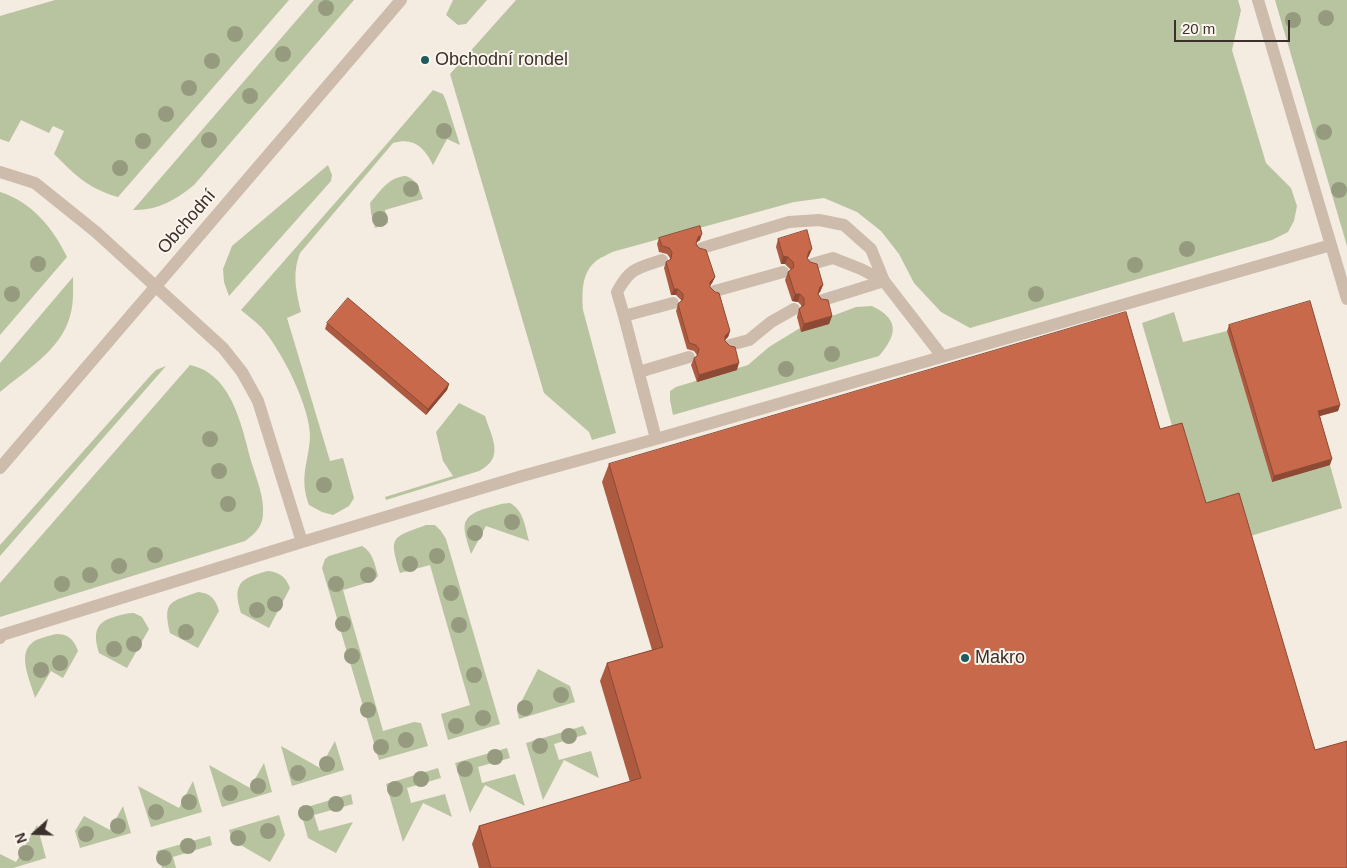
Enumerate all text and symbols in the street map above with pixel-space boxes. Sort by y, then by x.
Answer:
scale bar [1177,10,1293,42]
text: 20 m [1182,20,1215,37]
place label: Obchodní rondel [435,49,568,71]
marker: Obchodní rondel [419,54,431,66]
street label: Obchodní [153,185,221,259]
place label: Makro [975,647,1025,669]
marker: Makro [959,652,971,664]
north arrow [10,808,60,858]
text: N [12,831,30,846]

